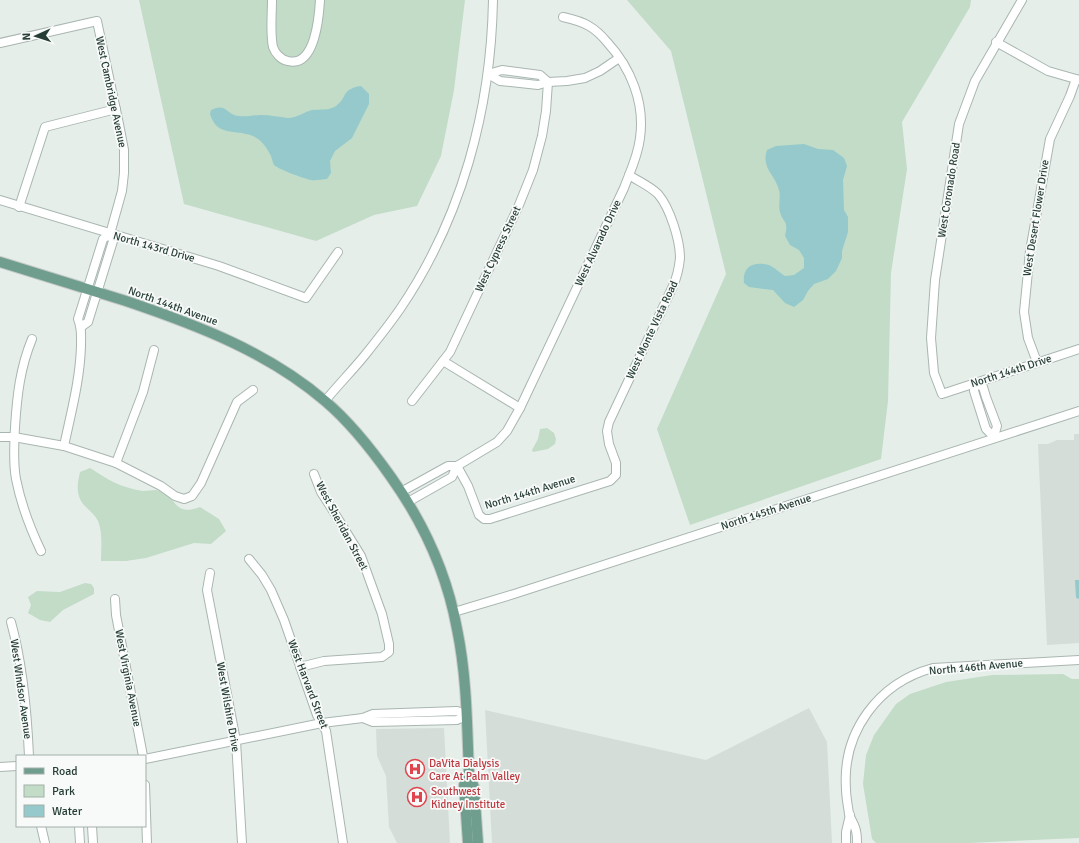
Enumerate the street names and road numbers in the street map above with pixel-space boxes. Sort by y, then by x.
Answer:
street label: West Cambridge Avenue [93,35,129,149]
street label: West Coronado Road [935,141,963,239]
street label: West Desert Flower Drive [1020,159,1052,277]
street label: West Alvarado Drive [572,198,624,288]
street label: West Cypress Street [472,204,524,294]
street label: North 143rd Drive [112,229,196,265]
street label: West Monte Vista Road [623,278,681,381]
street label: North 144th Avenue [127,284,219,328]
street label: North 144th Drive [969,352,1053,390]
street label: North 144th Avenue [483,472,577,512]
street label: West Sheridan Street [313,479,371,573]
street label: North 145th Avenue [719,491,813,533]
street label: West Virginia Avenue [112,628,144,728]
street label: West Windsor Avenue [8,638,34,740]
street label: West Harvard Street [285,638,331,730]
street label: North 146th Avenue [928,656,1024,678]
street label: West Wilshire Drive [214,661,242,753]

